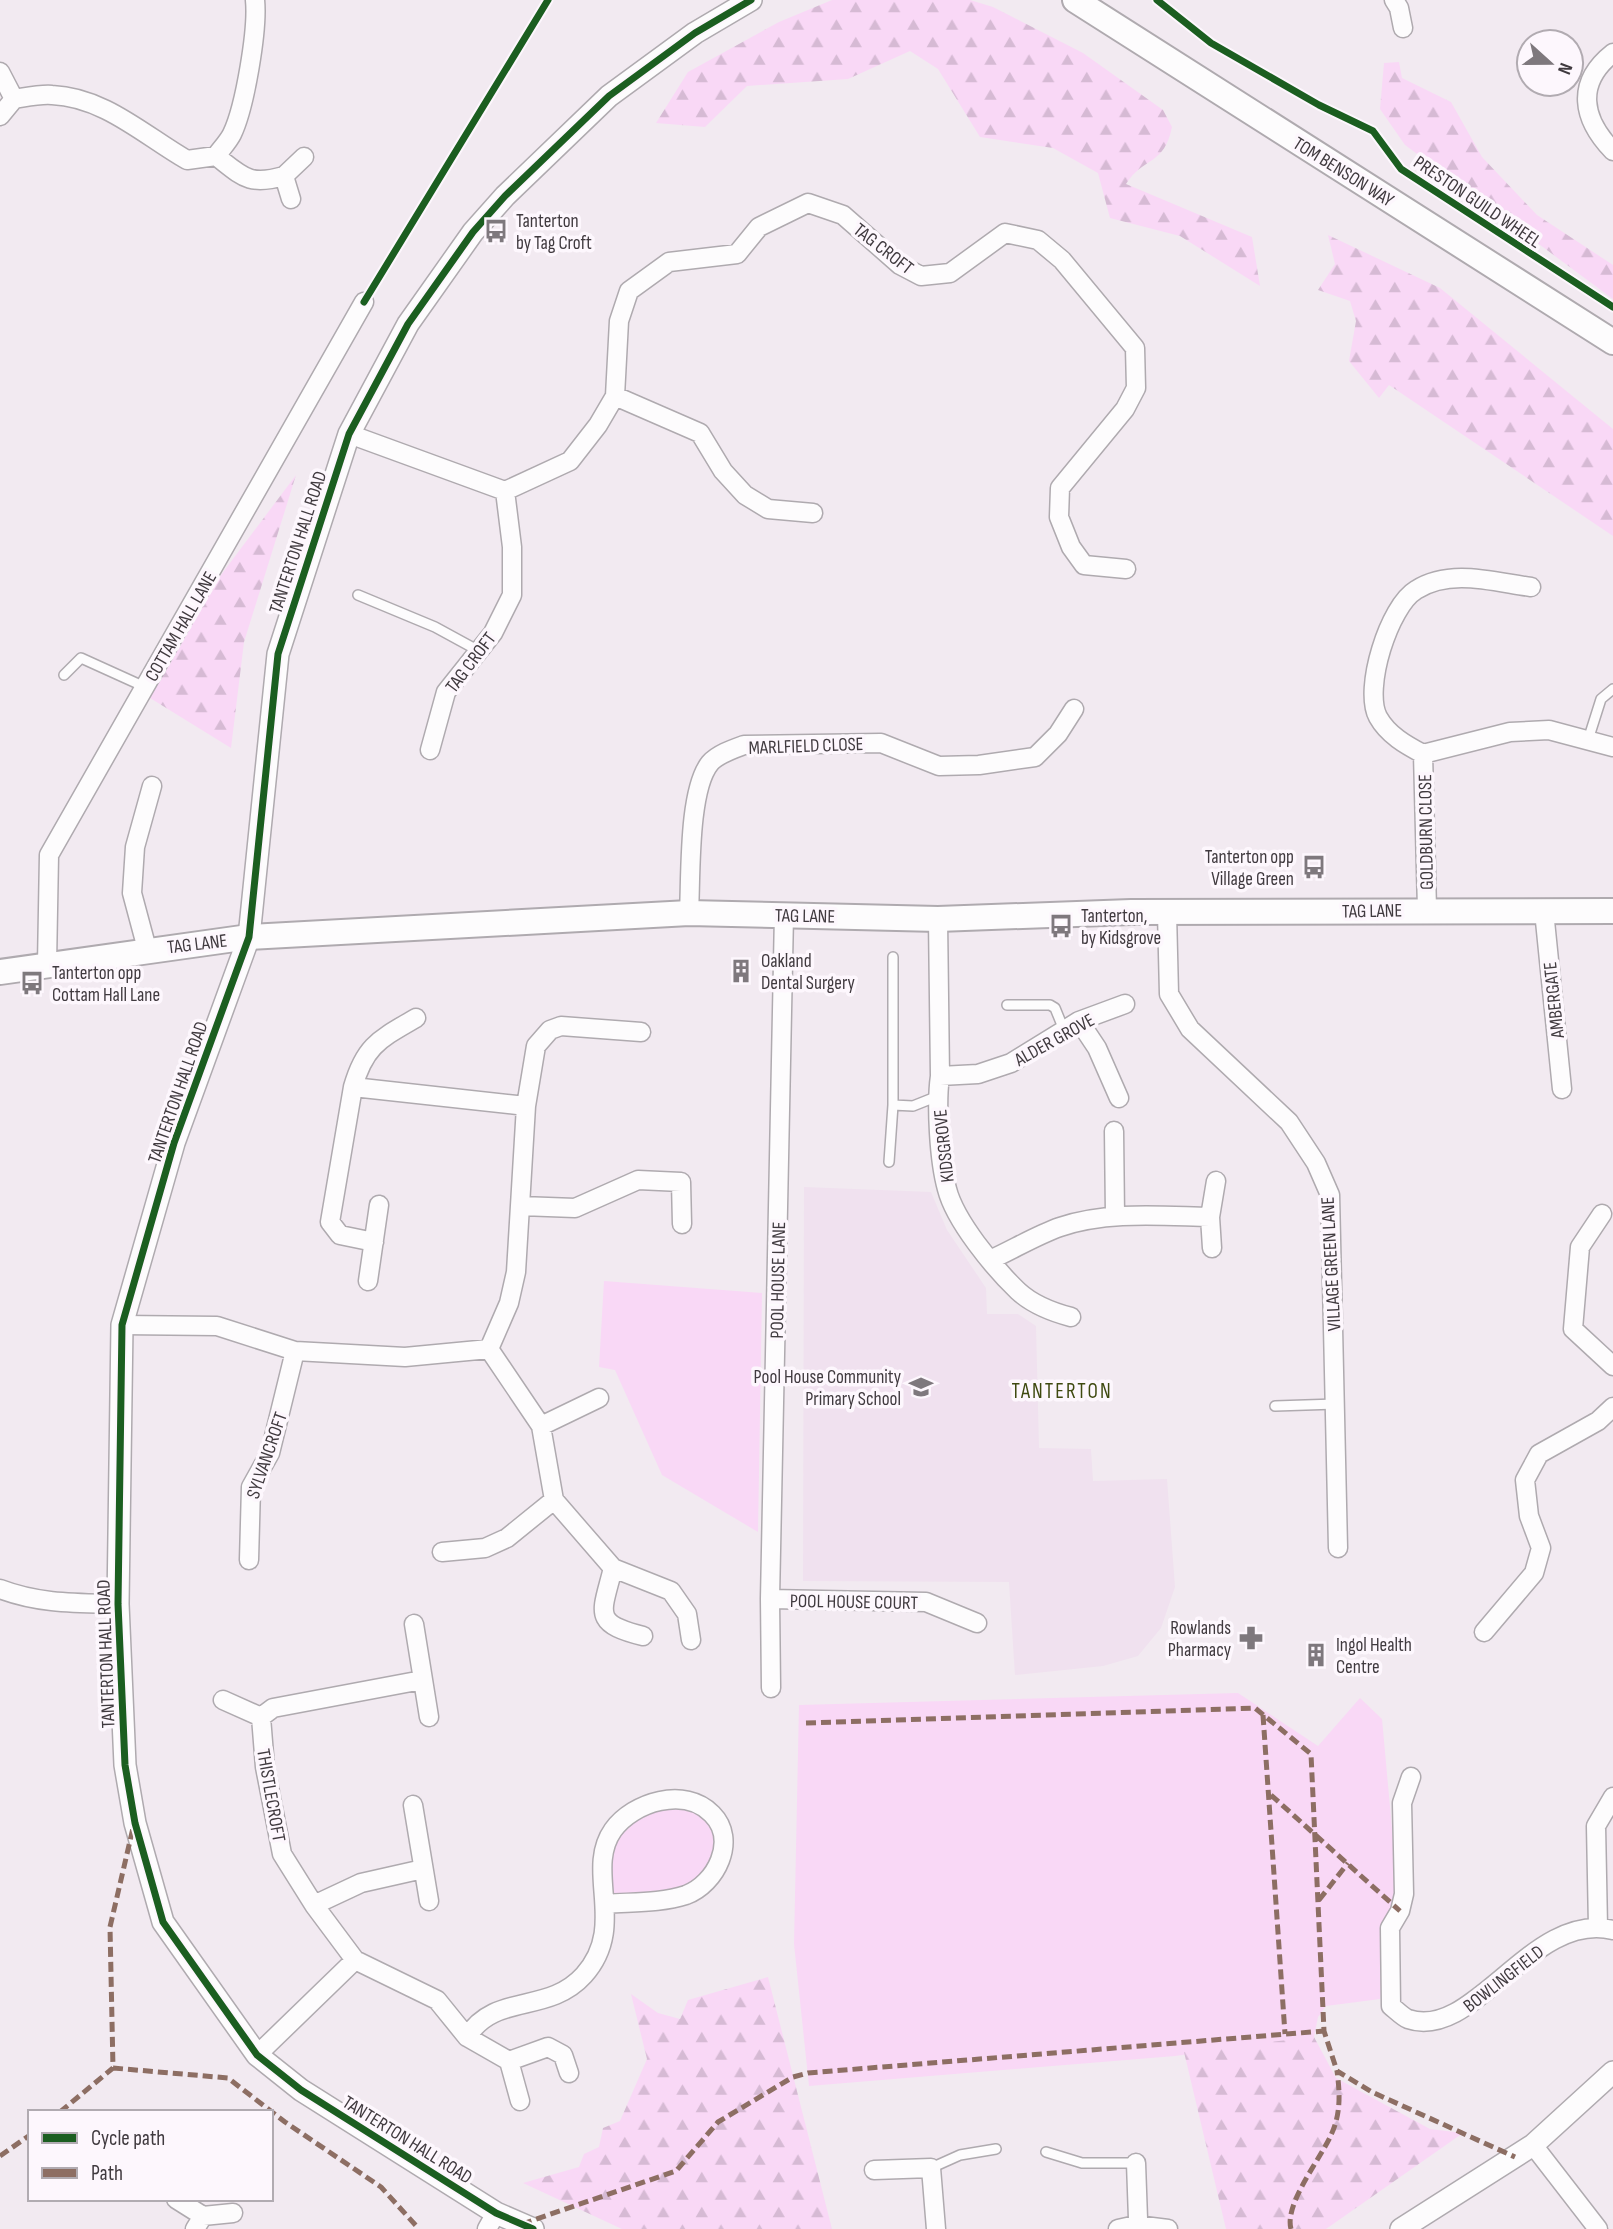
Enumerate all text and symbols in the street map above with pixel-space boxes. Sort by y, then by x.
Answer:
north arrow [1515,28,1585,98]
text: N [1552,60,1577,77]
street label: TOM BENSON WAY [1289,132,1398,212]
street label: PRESTON GUILD WHEEL [1409,151,1545,253]
place label: Tanterton by Tag Croft [516,210,592,255]
bus stop icon: Tanterton by Tag Croft [482,217,510,245]
street label: TAG CROFT [848,219,918,280]
street label: TANTERTON HALL ROAD [265,468,332,617]
street label: COTTAM HALL LANE [141,568,222,686]
street label: TAG CROFT [441,628,502,698]
street label: MARLFIELD CLOSE [748,733,864,760]
street label: GOLDBURN CLOSE [1414,774,1439,890]
place label: Tanterton opp Village Green [1205,846,1294,891]
bus stop icon: Tanterton opp Village Green [1300,853,1328,881]
street label: TAG LANE [1342,899,1402,924]
street label: TAG LANE [775,904,835,929]
place label: Tanterton, by Kidsgrove [1081,905,1161,950]
bus stop icon: Tanterton, by Kidsgrove [1047,912,1075,940]
street label: TAG LANE [166,929,229,960]
place label: Oakland Dental Surgery [761,950,856,995]
building icon: Oakland Dental Surgery [727,957,755,985]
street label: AMBERGATE [1539,960,1570,1040]
place label: Tanterton opp Cottam Hall Lane [52,962,160,1007]
bus stop icon: Tanterton opp Cottam Hall Lane [18,969,46,997]
street label: ALDER GROVE [1010,1009,1099,1072]
street label: TANTERTON HALL ROAD [143,1019,213,1166]
street label: KIDSGROVE [929,1108,960,1184]
street label: VILLAGE GREEN LANE [1316,1196,1347,1332]
street label: POOL HOUSE LANE [766,1221,791,1339]
place label: Pool House Community Primary School [754,1366,902,1411]
school or university icon: Pool House Community Primary School [907,1373,935,1401]
district label: TANTERTON [1011,1379,1113,1404]
street label: SYLVANCROFT [242,1409,293,1502]
street label: TANTERTON HALL ROAD [92,1579,121,1729]
street label: POOL HOUSE COURT [790,1590,919,1615]
place label: Rowlands Pharmacy [1168,1617,1232,1662]
pharmacy icon: Rowlands Pharmacy [1237,1624,1265,1652]
place label: Ingol Health Centre [1336,1634,1412,1679]
building icon: Ingol Health Centre [1302,1641,1330,1669]
street label: THISTLECROFT [251,1747,290,1844]
street label: BOWLINGFIELD [1459,1941,1549,2018]
street label: TANTERTON HALL ROAD [338,2091,476,2189]
legend [28,2110,273,2201]
text: Cycle path [91,2126,165,2151]
text: Path [91,2161,123,2186]

